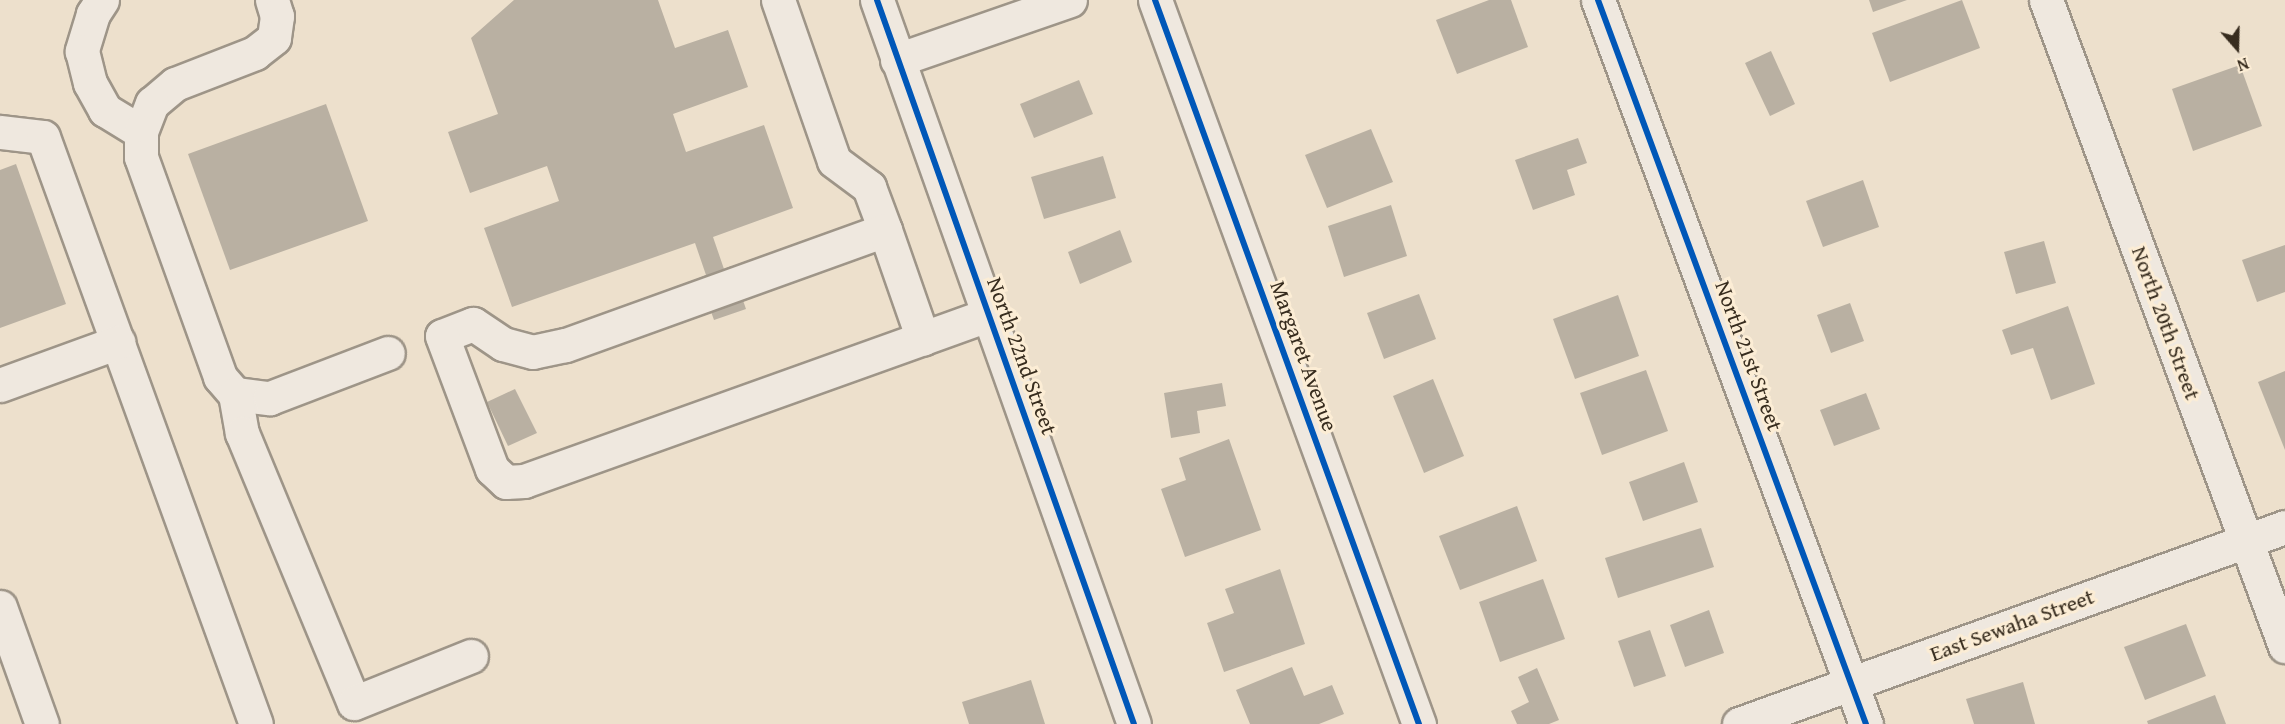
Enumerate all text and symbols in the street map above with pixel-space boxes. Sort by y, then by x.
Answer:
north arrow [2207,18,2267,78]
text: N [2234,52,2252,78]
street label: North 20th Street [2126,243,2206,403]
street label: North 22nd Street [981,274,1063,438]
street label: Margaret Avenue [1265,277,1343,435]
street label: North 21st Street [1710,277,1788,435]
street label: East Sewaha Street [1926,583,2098,667]

